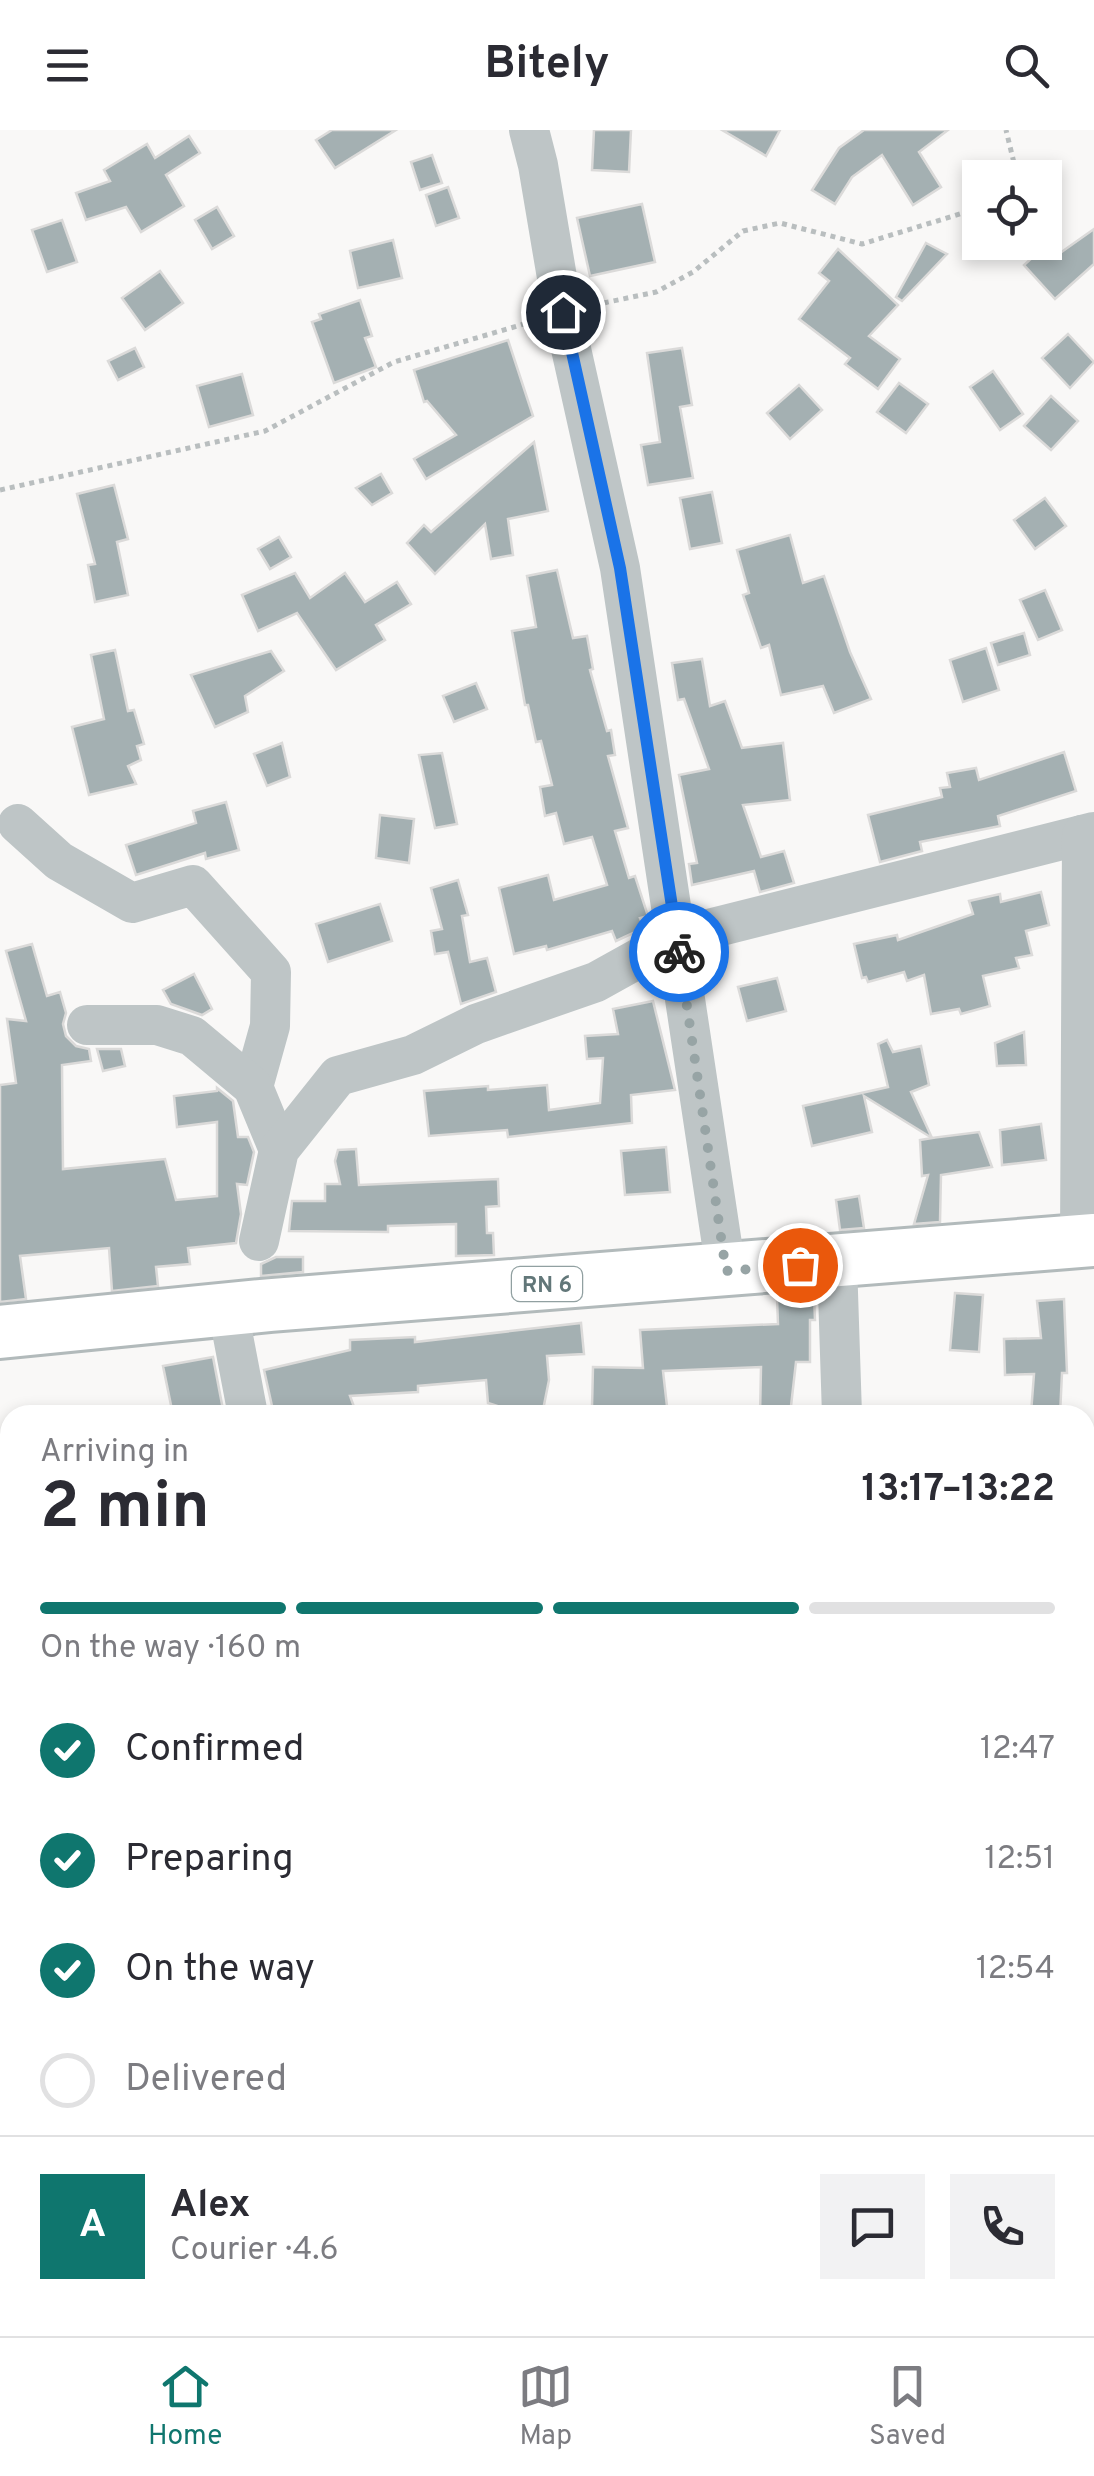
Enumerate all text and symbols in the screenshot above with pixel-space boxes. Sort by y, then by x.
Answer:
text: Bitely [485,37,609,94]
icon: menu [40,38,95,93]
icon: search [999,38,1054,93]
map controls [962,160,1062,260]
button: locate [962,160,1062,260]
pin [521,270,606,355]
icon: home [536,285,591,340]
courier [629,902,729,1002]
icon: bike [652,925,707,980]
pin [758,1223,843,1308]
icon: bag [773,1238,828,1293]
road number: RN 6 [512,1267,582,1301]
text: Arriving in [40,1433,189,1473]
text: 13:17–13:22 [861,1466,1055,1515]
text: 2 min [40,1469,210,1551]
text: On the way · 160 m [40,1629,301,1669]
icon: check [40,1723,95,1778]
text: Confirmed [125,1726,304,1775]
text: 12:47 [980,1730,1055,1770]
icon: check [40,1833,95,1888]
text: Preparing [125,1836,294,1885]
text: 12:51 [984,1840,1055,1880]
icon: check [40,1943,95,1998]
text: On the way [125,1946,315,1995]
text: 12:54 [976,1950,1055,1990]
text: Delivered [125,2056,287,2105]
button: chat [820,2174,925,2279]
button: phone [950,2174,1055,2279]
text: Alex [170,2182,250,2231]
text: A [79,2202,106,2251]
text: Courier · 4.6 [170,2231,339,2271]
tab: Home [148,2359,222,2455]
tab: Map [518,2359,573,2455]
tab: Saved [869,2359,946,2455]

